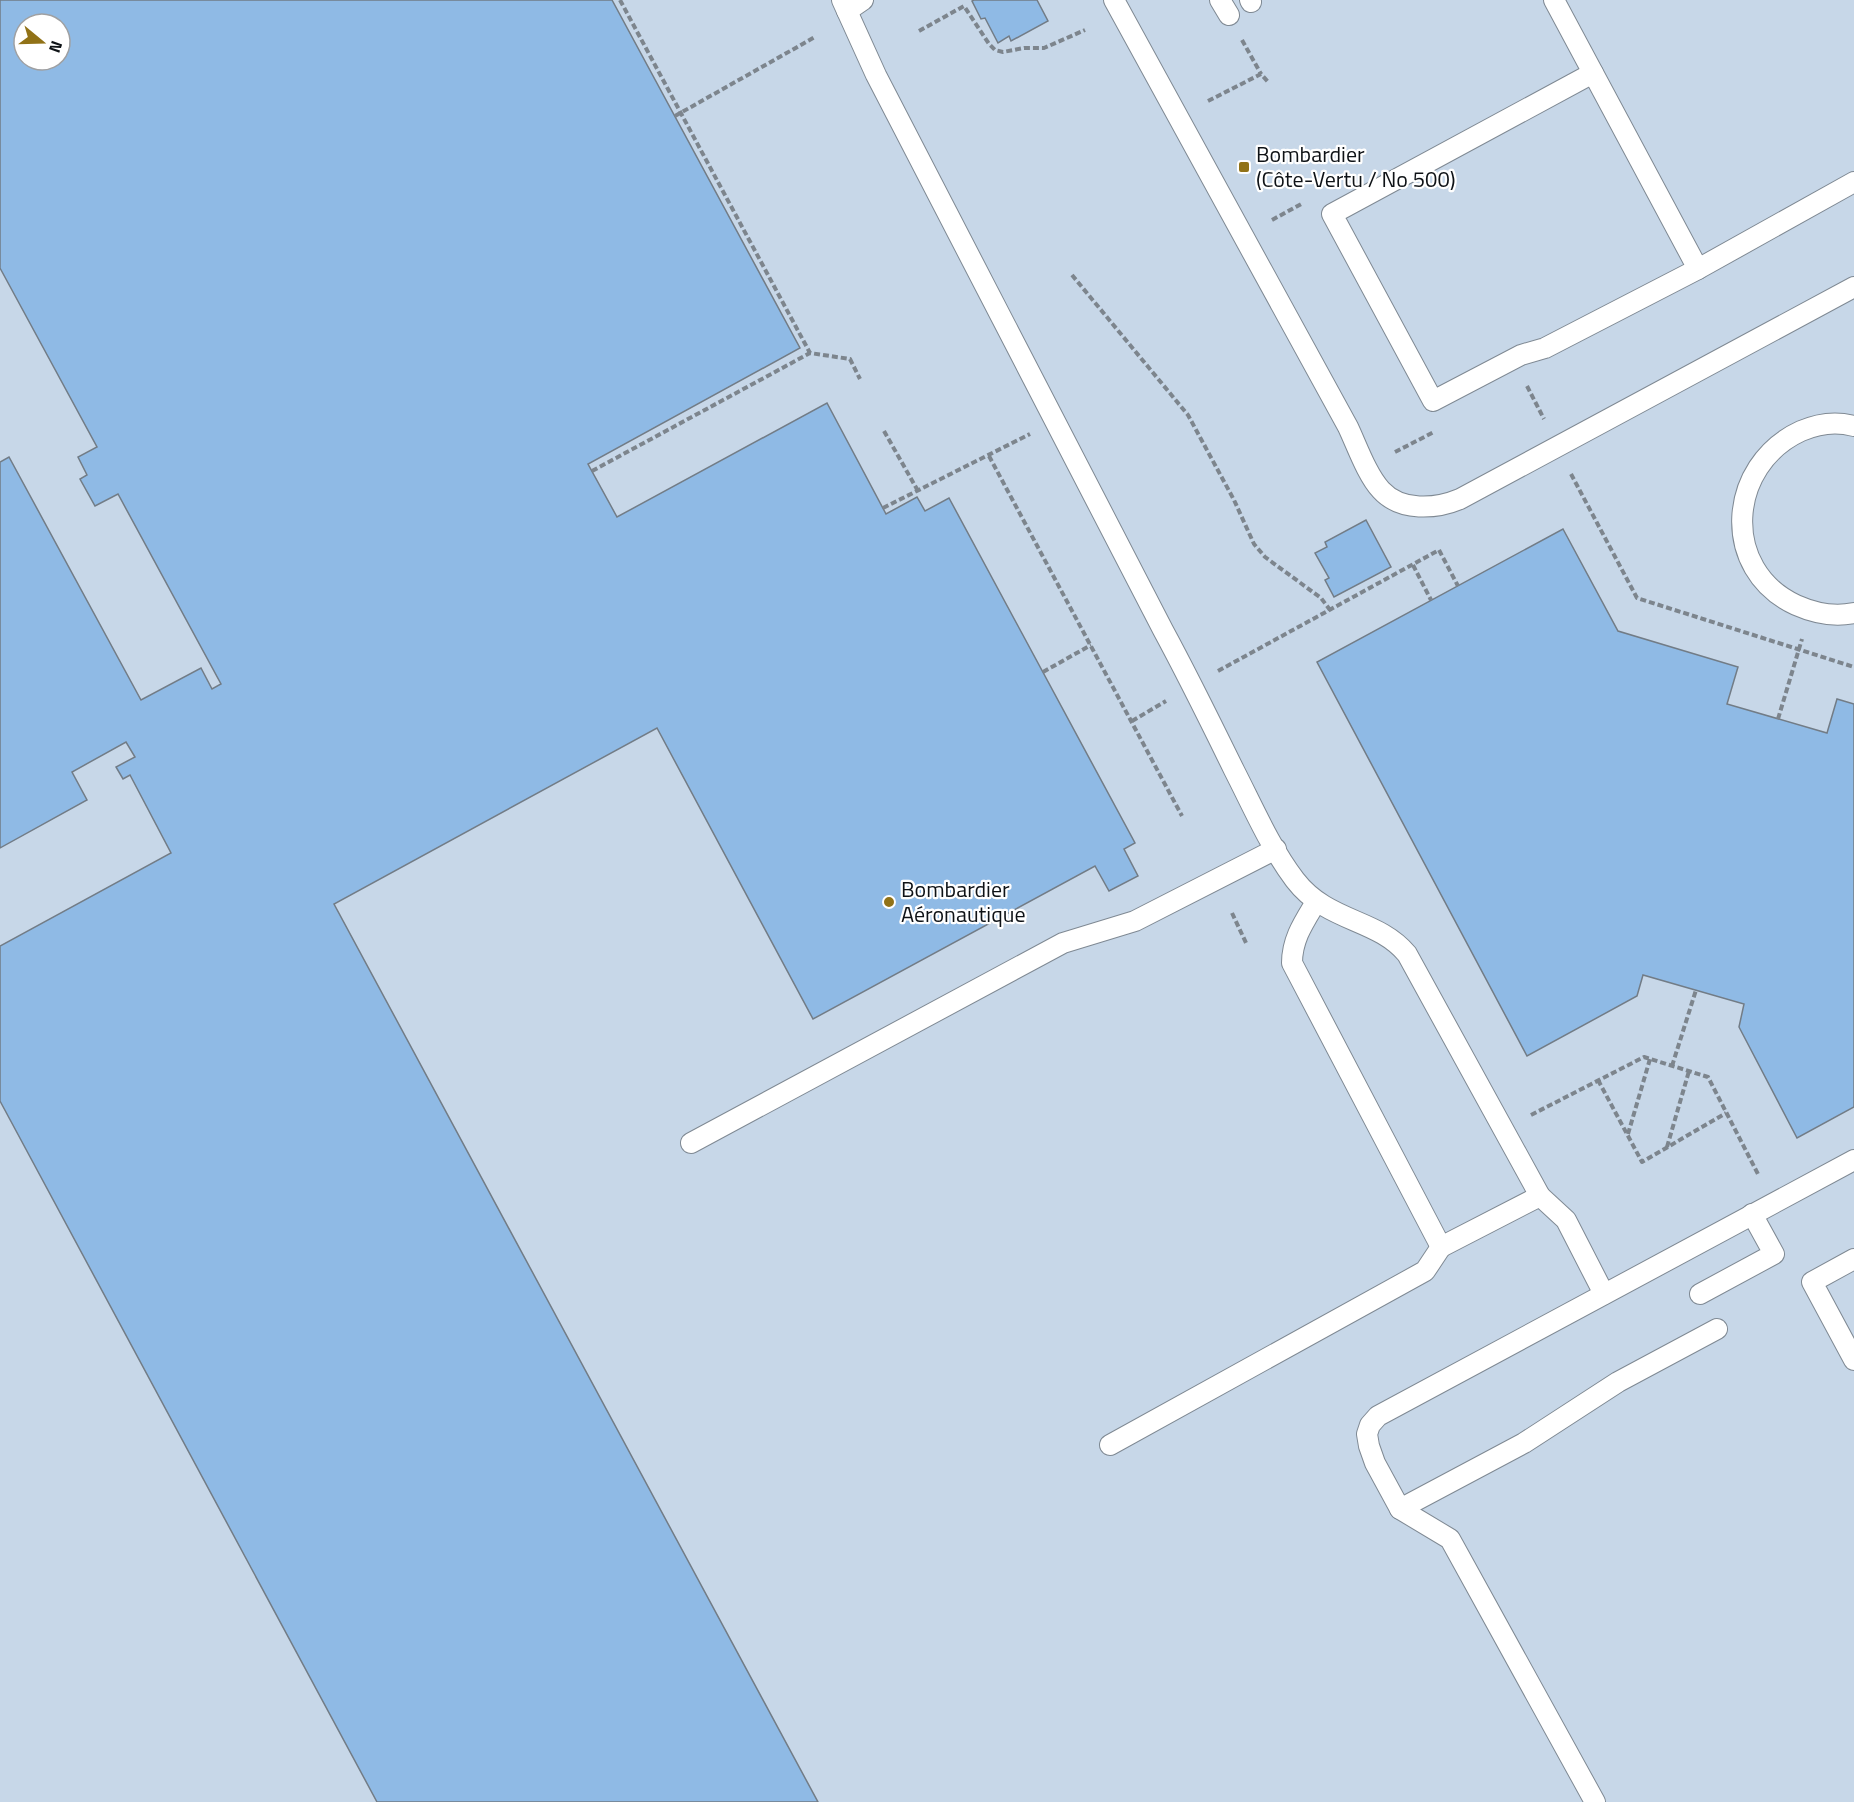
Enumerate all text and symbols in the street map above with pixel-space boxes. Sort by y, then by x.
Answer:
north arrow [12,12,72,72]
text: N [43,38,69,56]
place label: Bombardier (Côte-Vertu / No 500) [1256,137,1456,196]
marker: Bombardier (Côte-Vertu / No 500) [1237,160,1251,174]
place label: Bombardier Aéronautique [901,872,1026,931]
marker: Bombardier Aéronautique [882,895,896,909]

